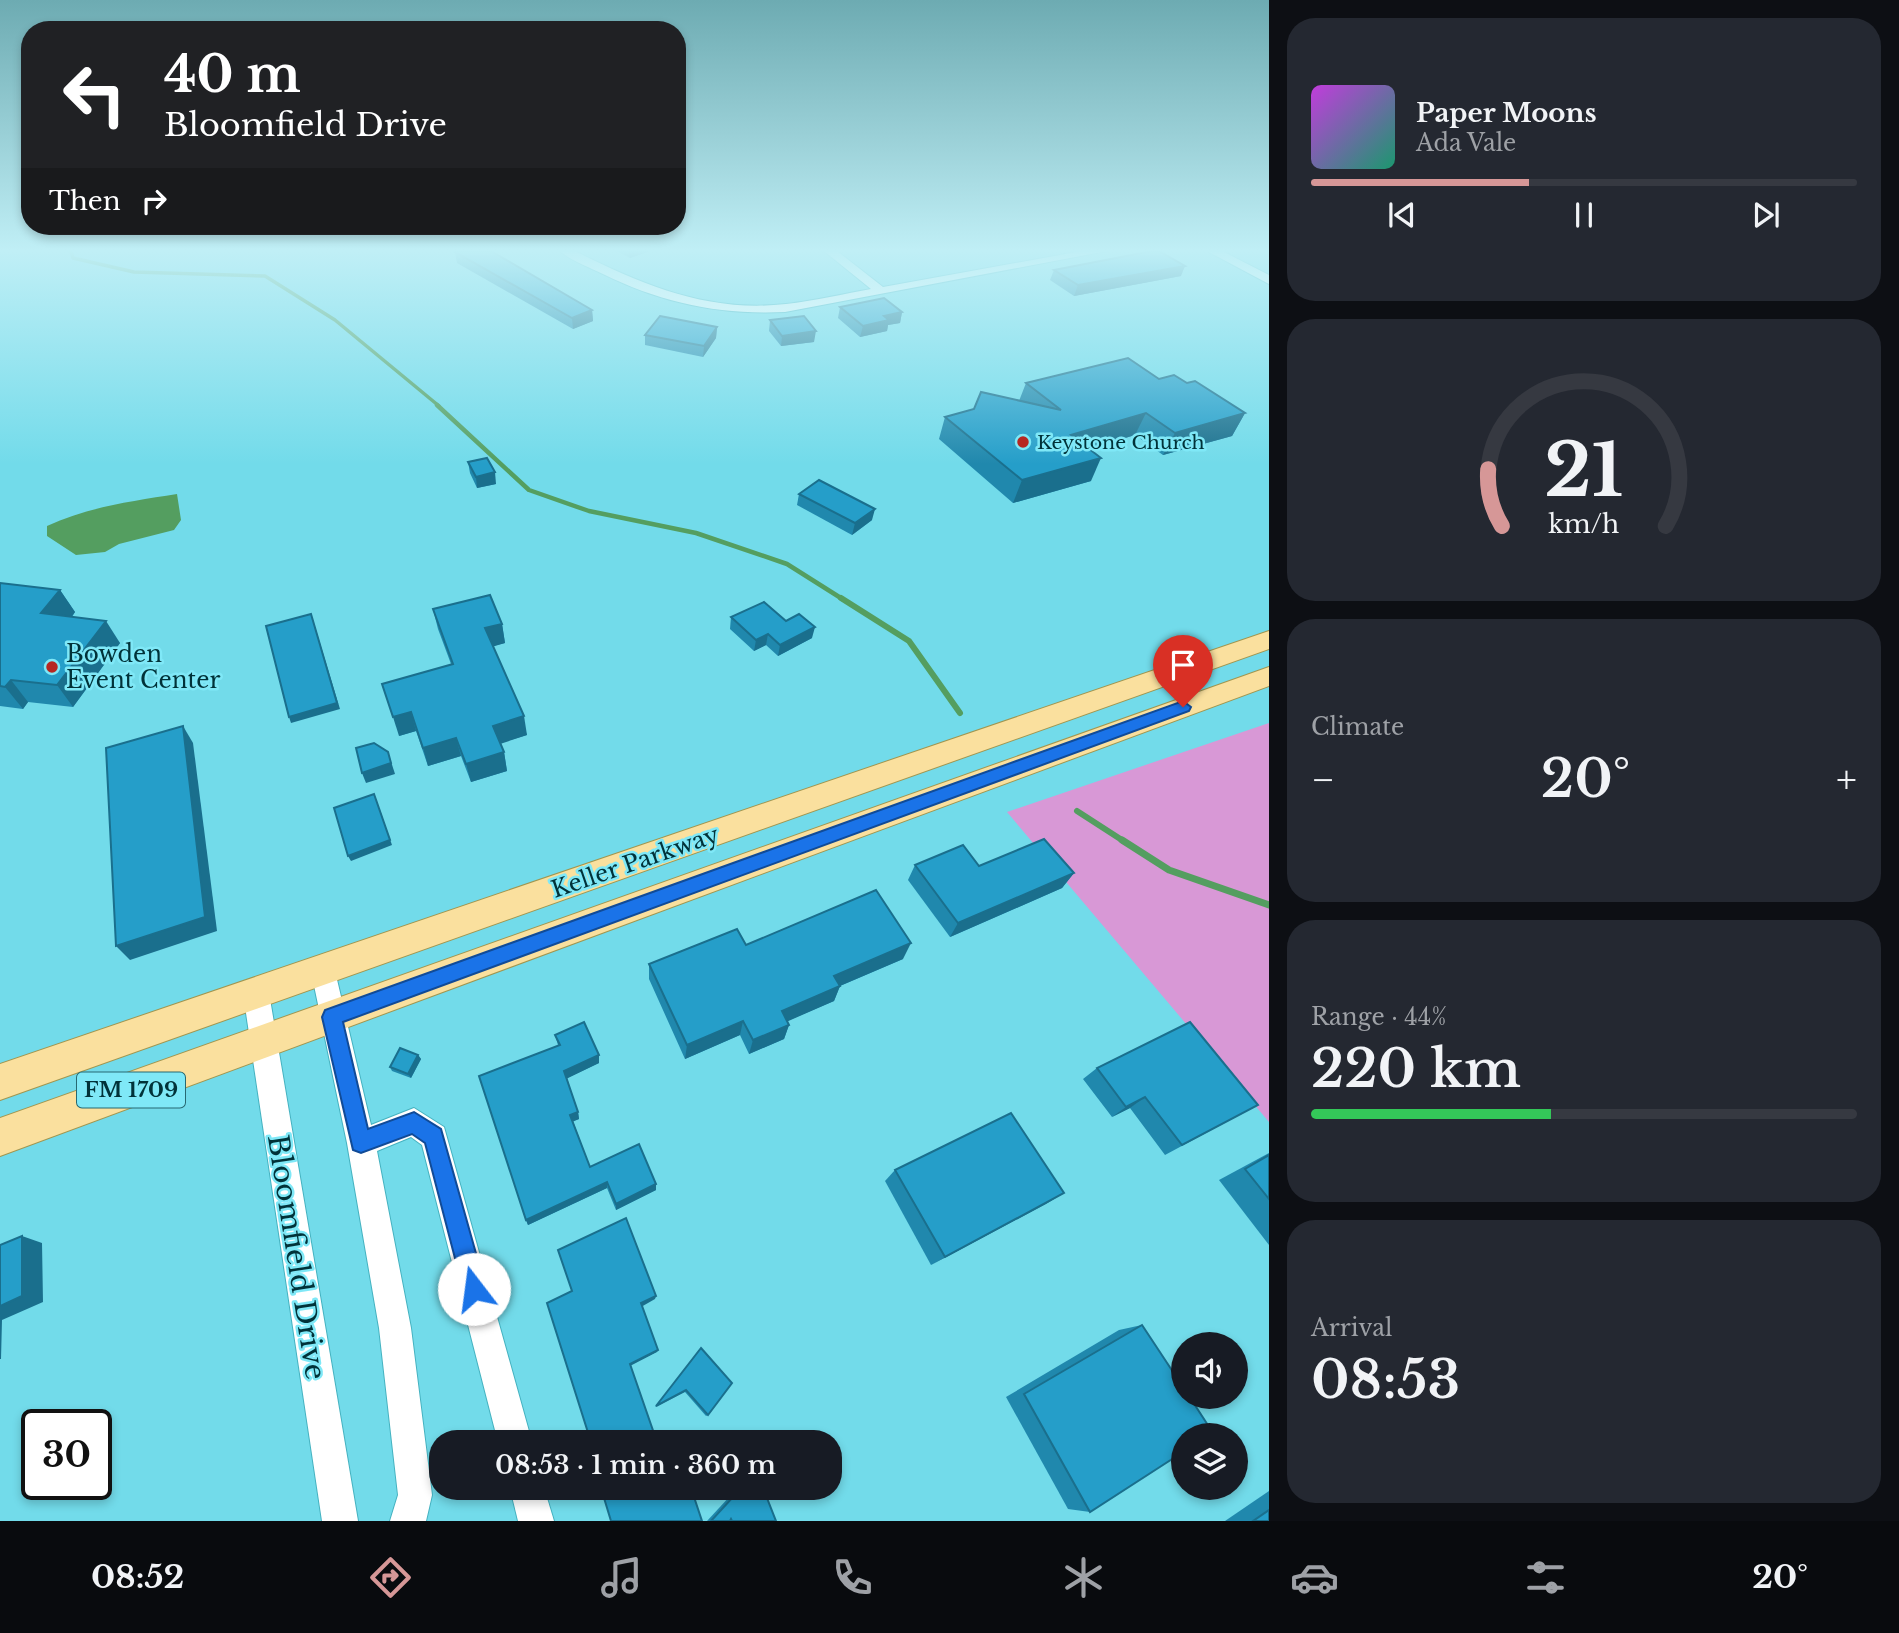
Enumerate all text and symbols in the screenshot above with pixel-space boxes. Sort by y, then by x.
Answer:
text: 40 m [164,44,301,105]
icon: left [49,49,140,140]
text: Paper Moons [1416,97,1597,129]
text: Bloomfield Drive [164,105,447,145]
text: Ada Vale [1416,129,1516,157]
icon: right [135,182,173,220]
text: Then [49,185,121,217]
icon: previous [1383,196,1421,234]
icon: pause [1565,196,1603,234]
icon: next [1747,196,1785,234]
text: 21 [1544,425,1624,516]
place label: Keystone Church [1037,431,1205,454]
marker: Keystone Church [1015,434,1031,450]
text: km/h [1549,509,1619,540]
pin [1153,635,1213,707]
place label: Bowden Event Center [66,640,220,694]
icon: arrive [1164,646,1202,684]
marker: Bowden Event Center [44,659,60,675]
text: Climate [1311,713,1404,741]
text: 20° [1541,747,1630,811]
text: − [1311,756,1335,803]
text: + [1836,756,1857,803]
street label: Keller Parkway [548,820,723,904]
text: Range · 44% [1311,1003,1447,1031]
text: 220 km [1311,1037,1521,1101]
road number: FM 1709 [77,1072,185,1108]
street label: Bloomfield Drive [260,1132,333,1382]
position arrow [437,1252,511,1326]
text: Arrival [1311,1314,1392,1342]
map controls [1171,1332,1248,1500]
button: sound [1171,1332,1248,1409]
text: 08:53 [1311,1348,1460,1412]
speed limit sign: 30 [21,1409,112,1500]
button: layers [1171,1423,1248,1500]
text: 08:53 · 1 min · 360 m [495,1449,776,1481]
icon: directions [366,1553,415,1602]
icon: music [597,1553,646,1602]
icon: phone [828,1553,877,1602]
icon: climate [1059,1553,1108,1602]
icon: car [1290,1553,1339,1602]
icon: filters [1521,1553,1570,1602]
text: 08:52 [91,1557,184,1597]
text: 20° [1752,1557,1808,1597]

